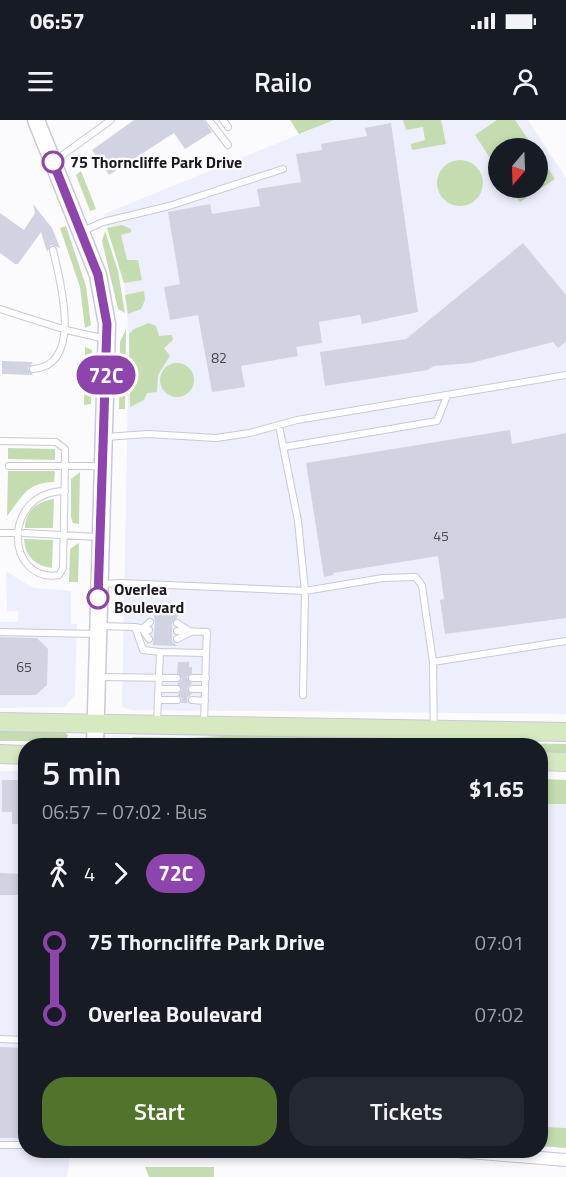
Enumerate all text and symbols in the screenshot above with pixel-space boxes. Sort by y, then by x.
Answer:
text: 06:57 [30,4,85,38]
text: Railo [254,61,312,102]
icon: menu [24,65,57,98]
icon: person [509,65,542,98]
north arrow [488,138,548,198]
map controls [488,138,548,198]
place label: 75 Thorncliffe Park Drive [70,150,242,174]
marker: 75 Thorncliffe Park Drive [42,151,64,173]
house number: 82 [211,347,227,368]
line badge: 72C [72,356,140,394]
text: 72C [89,359,123,391]
house number: 45 [433,525,449,546]
place label: Overlea Boulevard [114,577,184,619]
marker: Overlea Boulevard [87,587,109,609]
house number: 65 [16,656,32,677]
text: 5 min [42,748,121,798]
text: $1.65 [469,772,524,806]
text: 06:57 – 07:02 · Bus [42,796,207,827]
icon: walk [42,857,75,890]
icon: forward [104,857,137,890]
text: 72C [158,857,193,889]
text: 4 [84,858,95,889]
text: 75 Thorncliffe Park Drive [88,925,325,959]
text: 07:01 [475,927,524,958]
text: Overlea Boulevard [88,997,262,1031]
text: 07:02 [475,999,524,1030]
button: Start [42,1077,277,1146]
button: Tickets [289,1077,524,1146]

